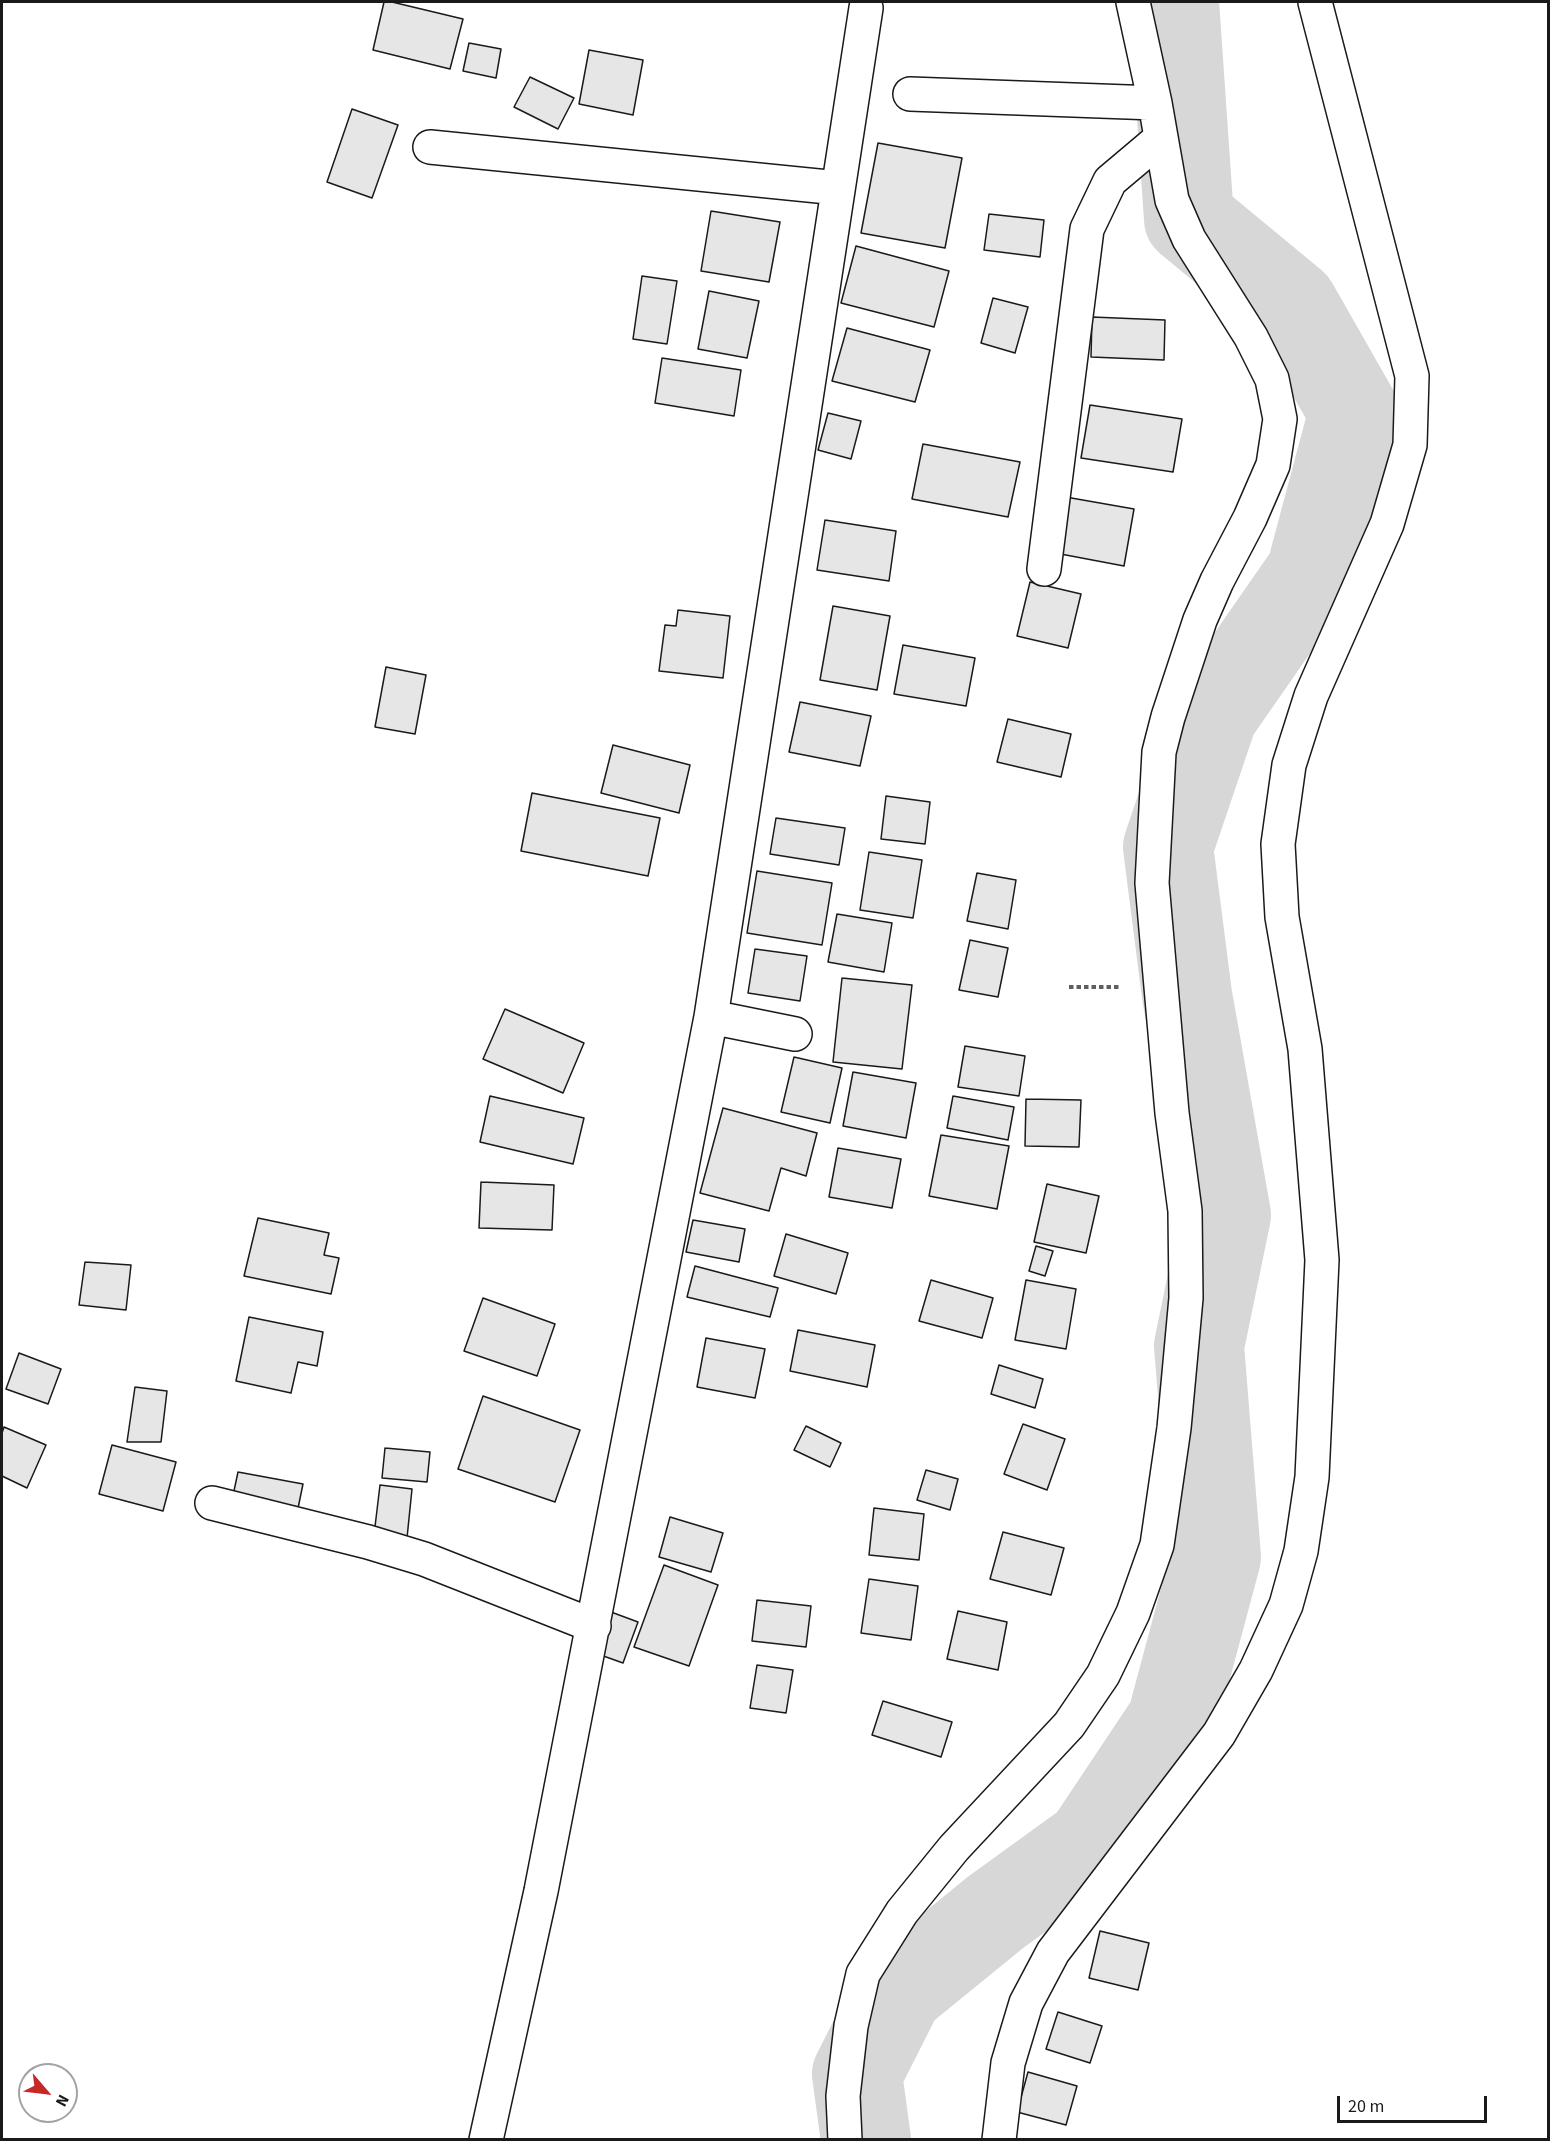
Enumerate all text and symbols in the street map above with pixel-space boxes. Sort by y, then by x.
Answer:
north arrow [18,2063,78,2123]
scale bar [1340,2084,1490,2122]
text: N [50,2091,74,2110]
text: 20 m [1348,2094,1384,2119]

